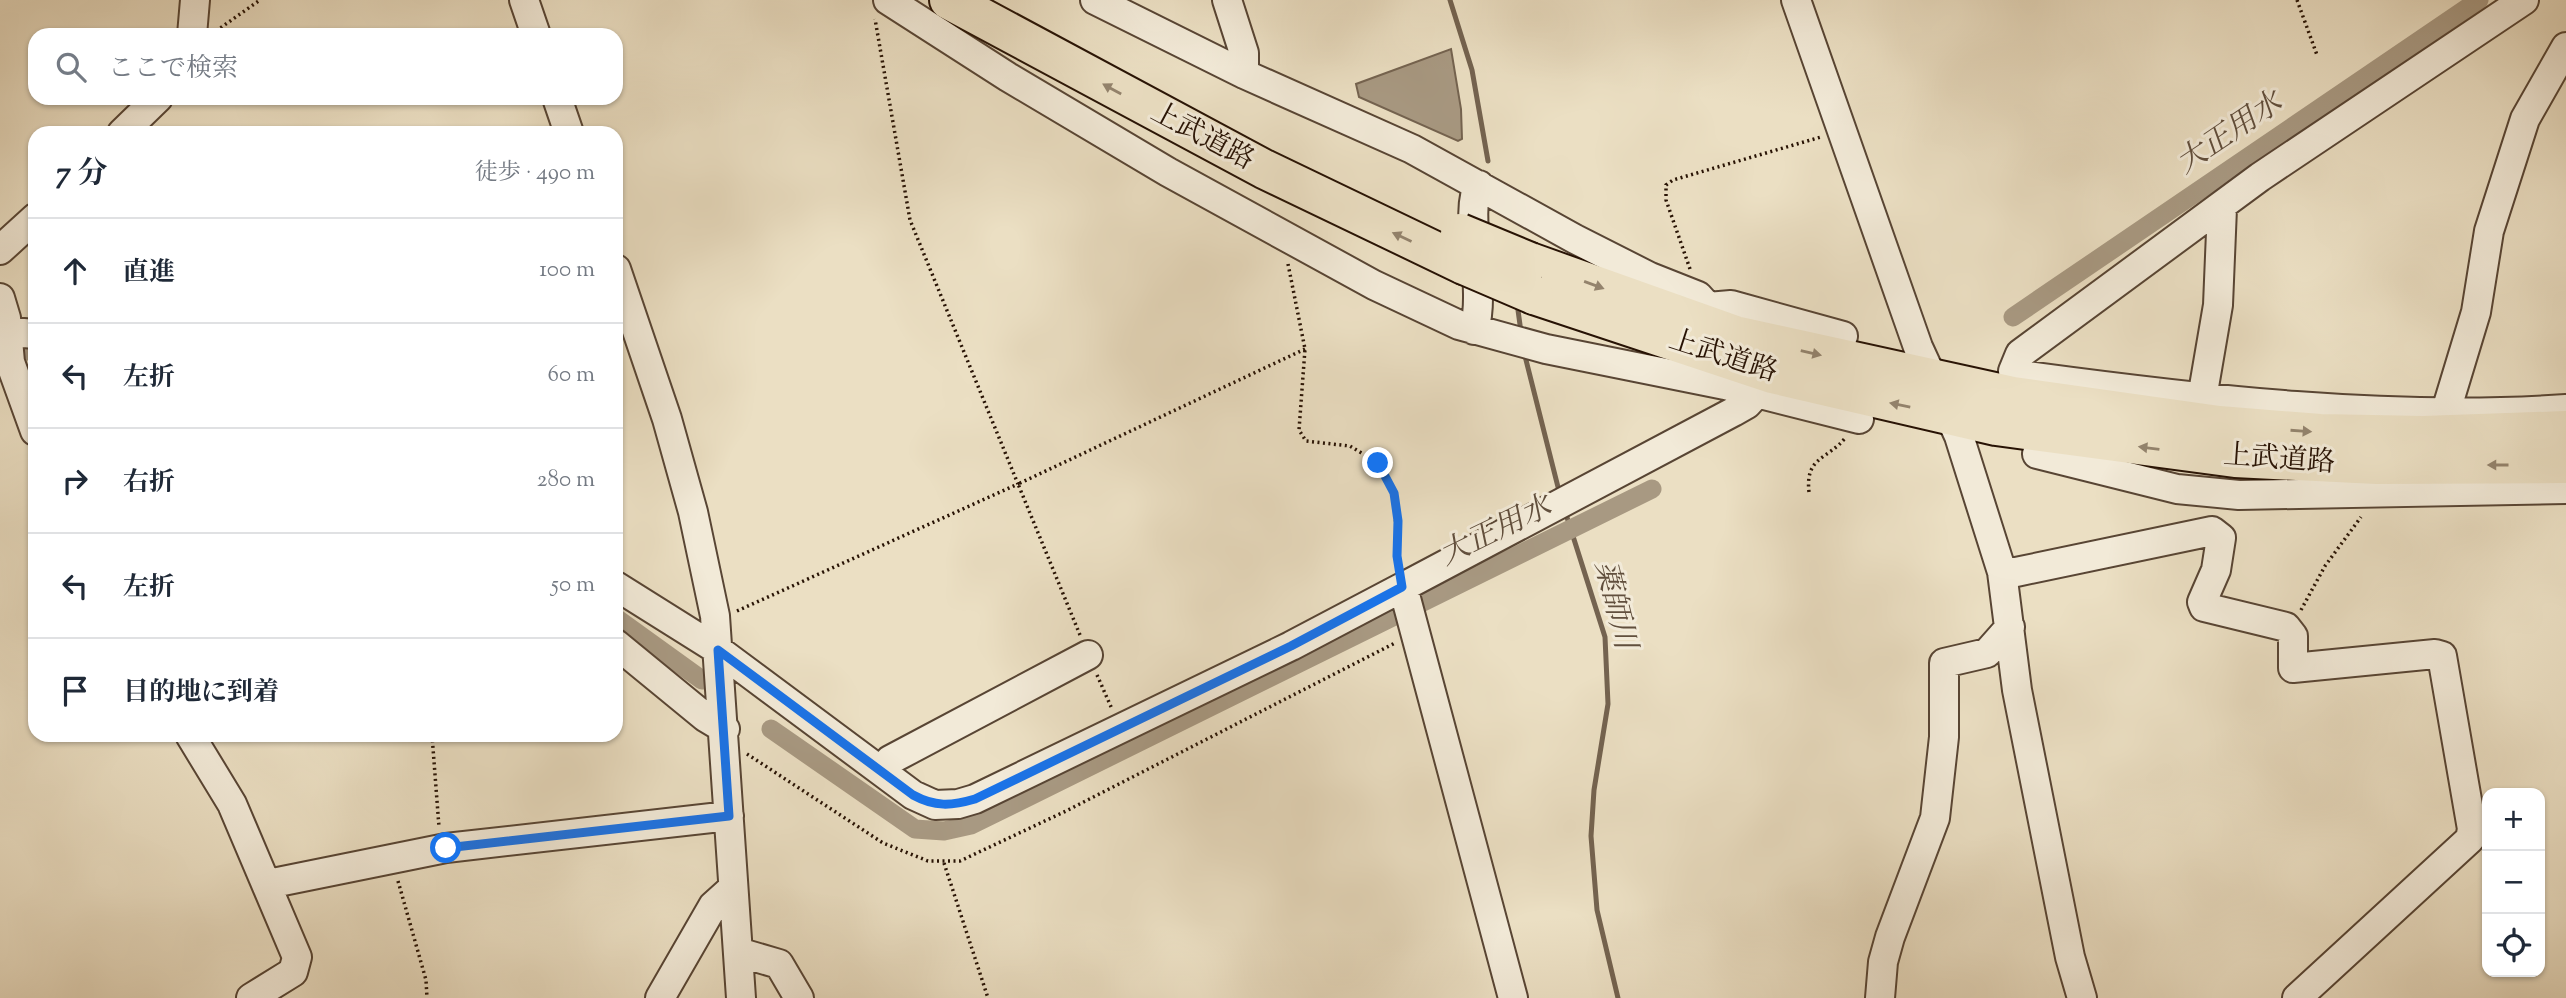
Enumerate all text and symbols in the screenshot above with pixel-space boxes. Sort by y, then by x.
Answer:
search box [28,28,623,105]
icon: search [52,48,90,86]
text: ここで検索 [108,51,238,88]
water label: 大正用水 [2168,81,2294,185]
one-way arrow [1102,83,1122,95]
street label: 上武道路 [1143,93,1261,181]
text: 7 分 [56,153,107,196]
text: 徒歩 · 490 m [475,157,595,190]
one-way arrow [1392,231,1412,243]
icon: ahead [56,252,94,290]
text: 100 m [539,254,595,287]
text: 直進 [123,255,175,292]
one-way arrow [1584,279,1605,290]
street label: 上武道路 [1664,321,1782,393]
one-way arrow [1800,348,1822,359]
icon: left [56,357,94,395]
text: 60 m [547,359,595,392]
text: 左折 [123,360,175,397]
one-way arrow [1889,400,1911,411]
one-way arrow [2290,426,2312,437]
street label: 上武道路 [2222,436,2336,484]
one-way arrow [2137,442,2159,453]
route end [1362,447,1393,478]
one-way arrow [2487,459,2509,471]
icon: right [56,462,94,500]
text: 280 m [537,464,595,497]
text: 右折 [123,465,175,502]
water label: 大正用水 [1433,485,1562,578]
water label: 薬師川 [1582,556,1646,657]
icon: left [56,567,94,605]
text: 50 m [551,569,595,602]
text: 左折 [123,570,175,607]
icon: arrive [56,672,94,710]
text: 目的地に到着 [123,675,279,712]
map controls [2482,788,2545,977]
button: + [2482,788,2545,851]
route start [430,832,461,863]
button: − [2482,851,2545,914]
button: locate [2482,914,2545,977]

